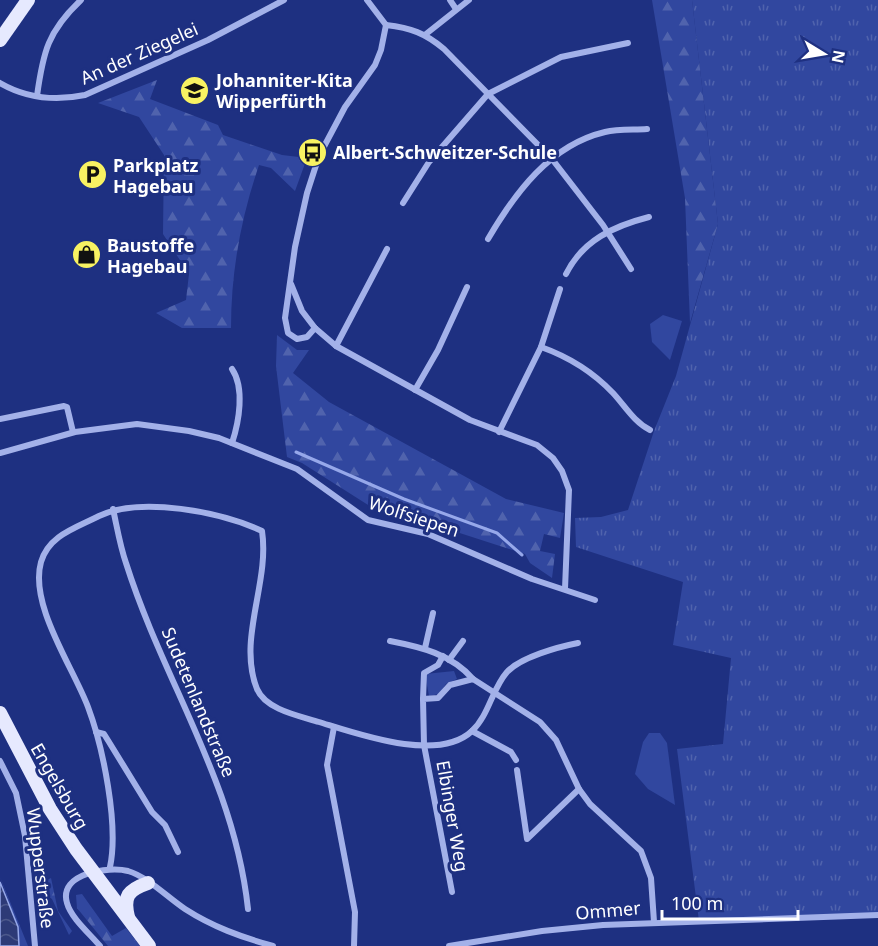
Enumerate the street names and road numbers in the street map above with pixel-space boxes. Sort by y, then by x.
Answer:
street label: An der Ziegelei [76,16,202,90]
street label: Wolfsiepen [366,490,462,542]
street label: Sudetenlandstraße [157,623,241,781]
street label: Engelsburg [26,738,94,834]
street label: Elbinger Weg [431,759,475,873]
street label: Wupperstraße [22,806,60,930]
street label: Ommer [574,895,642,925]

